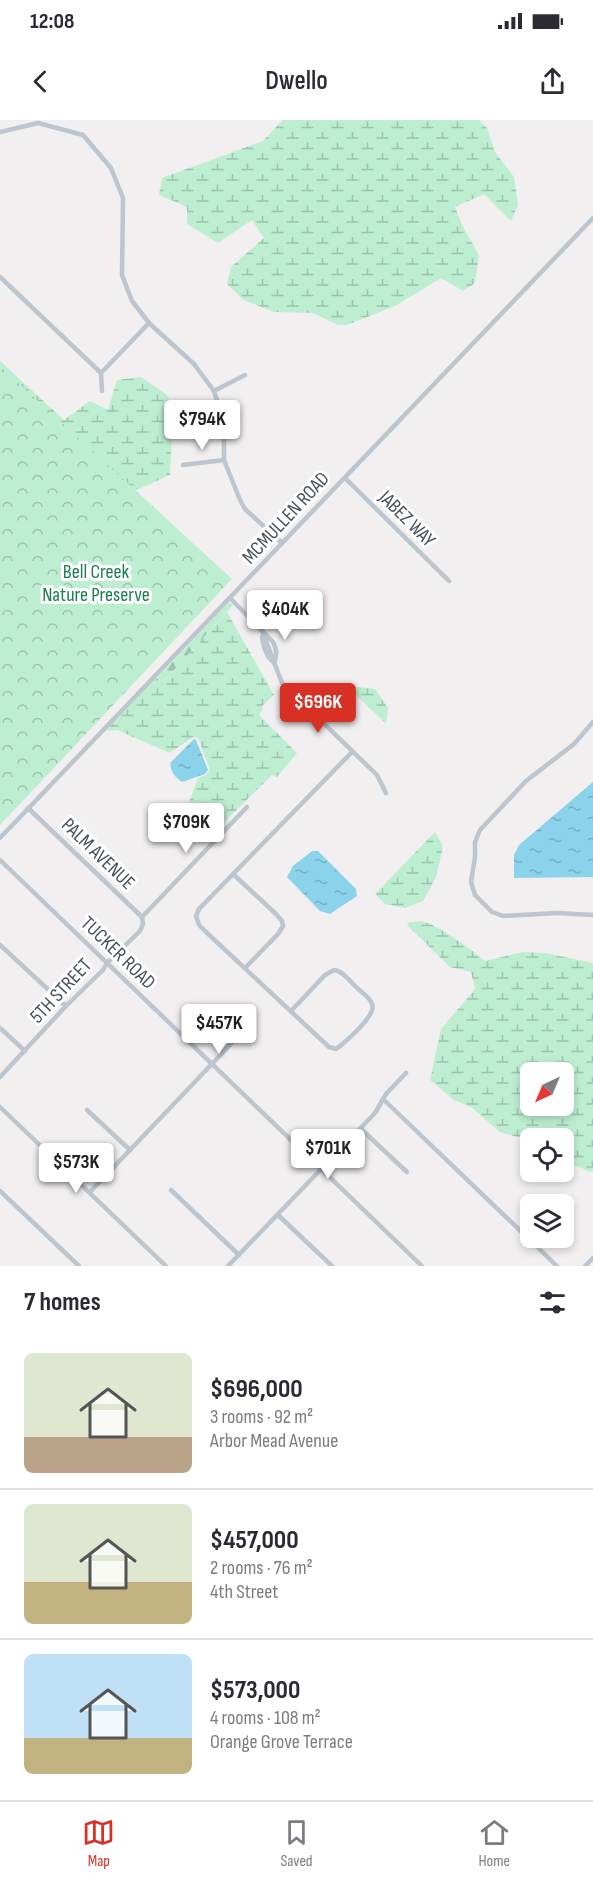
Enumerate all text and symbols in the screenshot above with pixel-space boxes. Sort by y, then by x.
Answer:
text: 12:08 [30,8,74,35]
icon: back [24,65,57,98]
text: Dwello [265,65,328,97]
icon: share [536,65,569,98]
pin: $794K [160,400,244,451]
text: $794K [178,407,226,431]
street label: MCMULLEN ROAD [237,467,335,569]
street label: JABEZ WAY [373,485,441,553]
park label: Bell Creek Nature Preserve [42,560,150,607]
pin: $404K [243,590,327,641]
text: $404K [261,597,309,621]
pin: $696K [276,683,360,734]
text: $696K [294,690,342,714]
pin: $709K [144,803,228,854]
text: $709K [162,810,210,834]
street label: PALM AVENUE [56,813,140,895]
street label: TUCKER ROAD [76,912,160,994]
street label: 5TH STREET [25,954,97,1028]
pin: $457K [177,1004,261,1055]
text: $457K [195,1011,243,1035]
north arrow [520,1062,574,1116]
map controls [520,1062,574,1248]
button: locate [520,1128,574,1182]
pin: $701K [286,1129,370,1180]
text: $701K [305,1136,351,1160]
pin: $573K [34,1143,118,1194]
text: $573K [53,1150,99,1174]
button: layers [520,1194,574,1248]
icon: filters [536,1286,569,1319]
text: 7 homes [24,1287,101,1318]
text: $696,000 [210,1374,303,1405]
icon: home [72,1377,144,1449]
text: 3 rooms · 92 m² [210,1405,313,1429]
text: Arbor Mead Avenue [210,1429,338,1453]
text: $457,000 [210,1525,299,1556]
icon: home [72,1528,144,1600]
text: 2 rooms · 76 m² [210,1556,313,1580]
text: 4th Street [210,1580,278,1604]
text: $573,000 [210,1675,300,1706]
icon: home [72,1678,144,1750]
text: 4 rooms · 108 m² [210,1706,321,1730]
text: Orange Grove Terrace [210,1730,353,1754]
tab: Map [82,1816,115,1871]
tab: Saved [280,1816,313,1871]
tab: Home [478,1816,511,1871]

